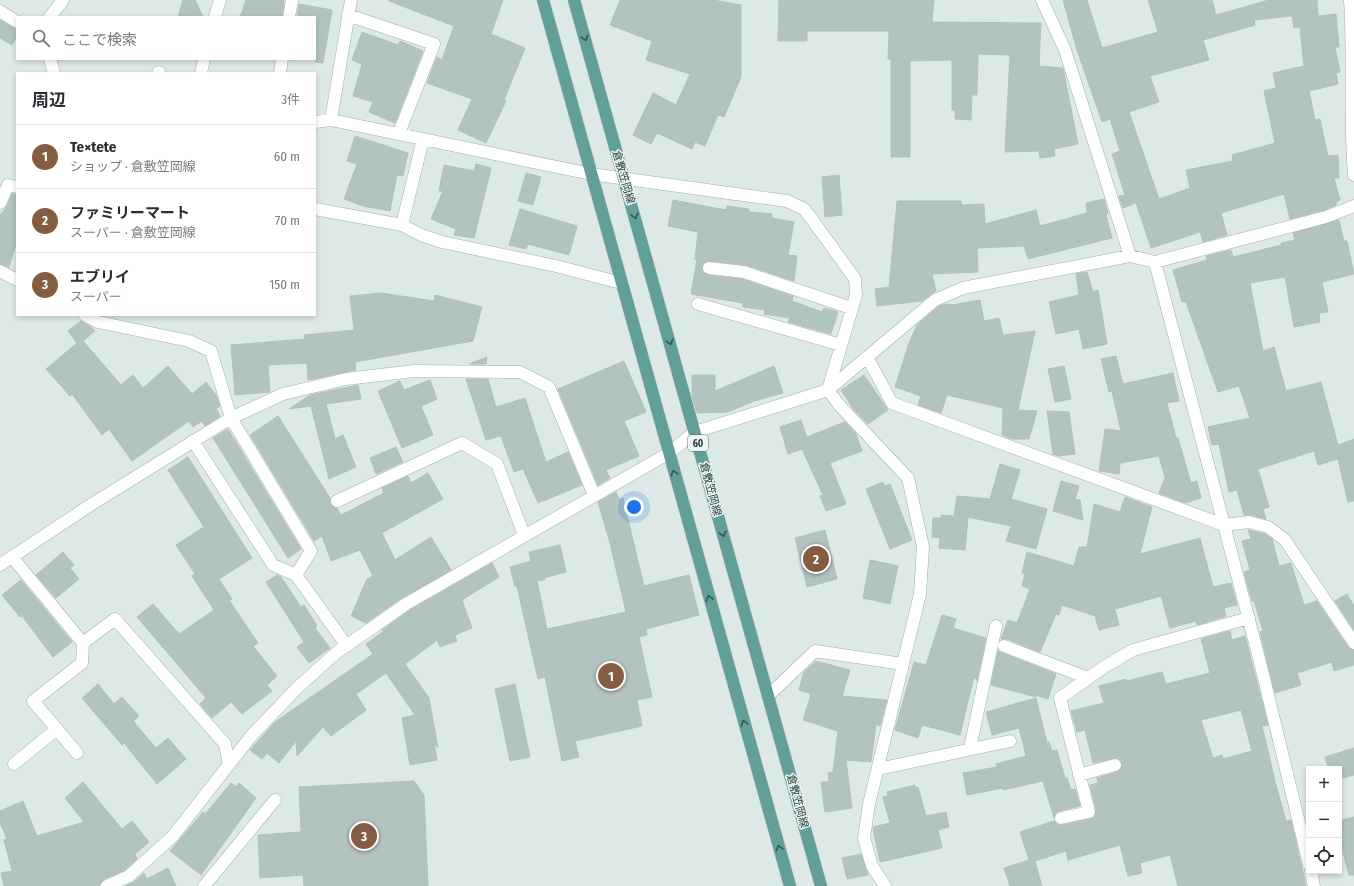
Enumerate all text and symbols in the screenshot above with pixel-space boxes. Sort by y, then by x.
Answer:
search box [16,16,316,60]
icon: search [30,27,52,49]
text: ここで検索 [62,31,137,49]
one-way arrow [580,34,589,41]
text: 周辺 [32,90,66,111]
text: 3件 [281,92,300,107]
text: Te×tete [70,138,116,156]
text: 1 [42,149,48,164]
text: 60 m [274,149,300,164]
street label: 倉敷笠岡線 [610,149,637,205]
text: ショップ · 倉敷笠岡線 [70,159,196,174]
text: ファミリーマート [70,204,190,222]
text: 2 [42,213,48,228]
text: 70 m [275,213,300,228]
one-way arrow [630,213,639,220]
text: スーパー · 倉敷笠岡線 [70,225,196,240]
text: エブリイ [70,268,130,286]
text: 3 [42,277,48,292]
text: 150 m [269,277,300,292]
text: スーパー [70,289,122,304]
one-way arrow [665,338,674,345]
road number: 60 [688,435,708,451]
street label: 倉敷笠岡線 [697,461,724,517]
one-way arrow [671,470,679,476]
your location [624,497,644,517]
one-way arrow [719,531,727,538]
pin: 2 [803,544,829,574]
one-way arrow [706,595,714,601]
pin: 1 [598,661,624,691]
one-way arrow [741,720,749,726]
map controls [1306,766,1342,874]
button: + [1306,766,1342,802]
street label: 倉敷笠岡線 [784,773,811,829]
button: − [1306,802,1342,838]
pin: 3 [351,821,377,851]
button: locate [1306,838,1342,874]
one-way arrow [775,845,784,852]

